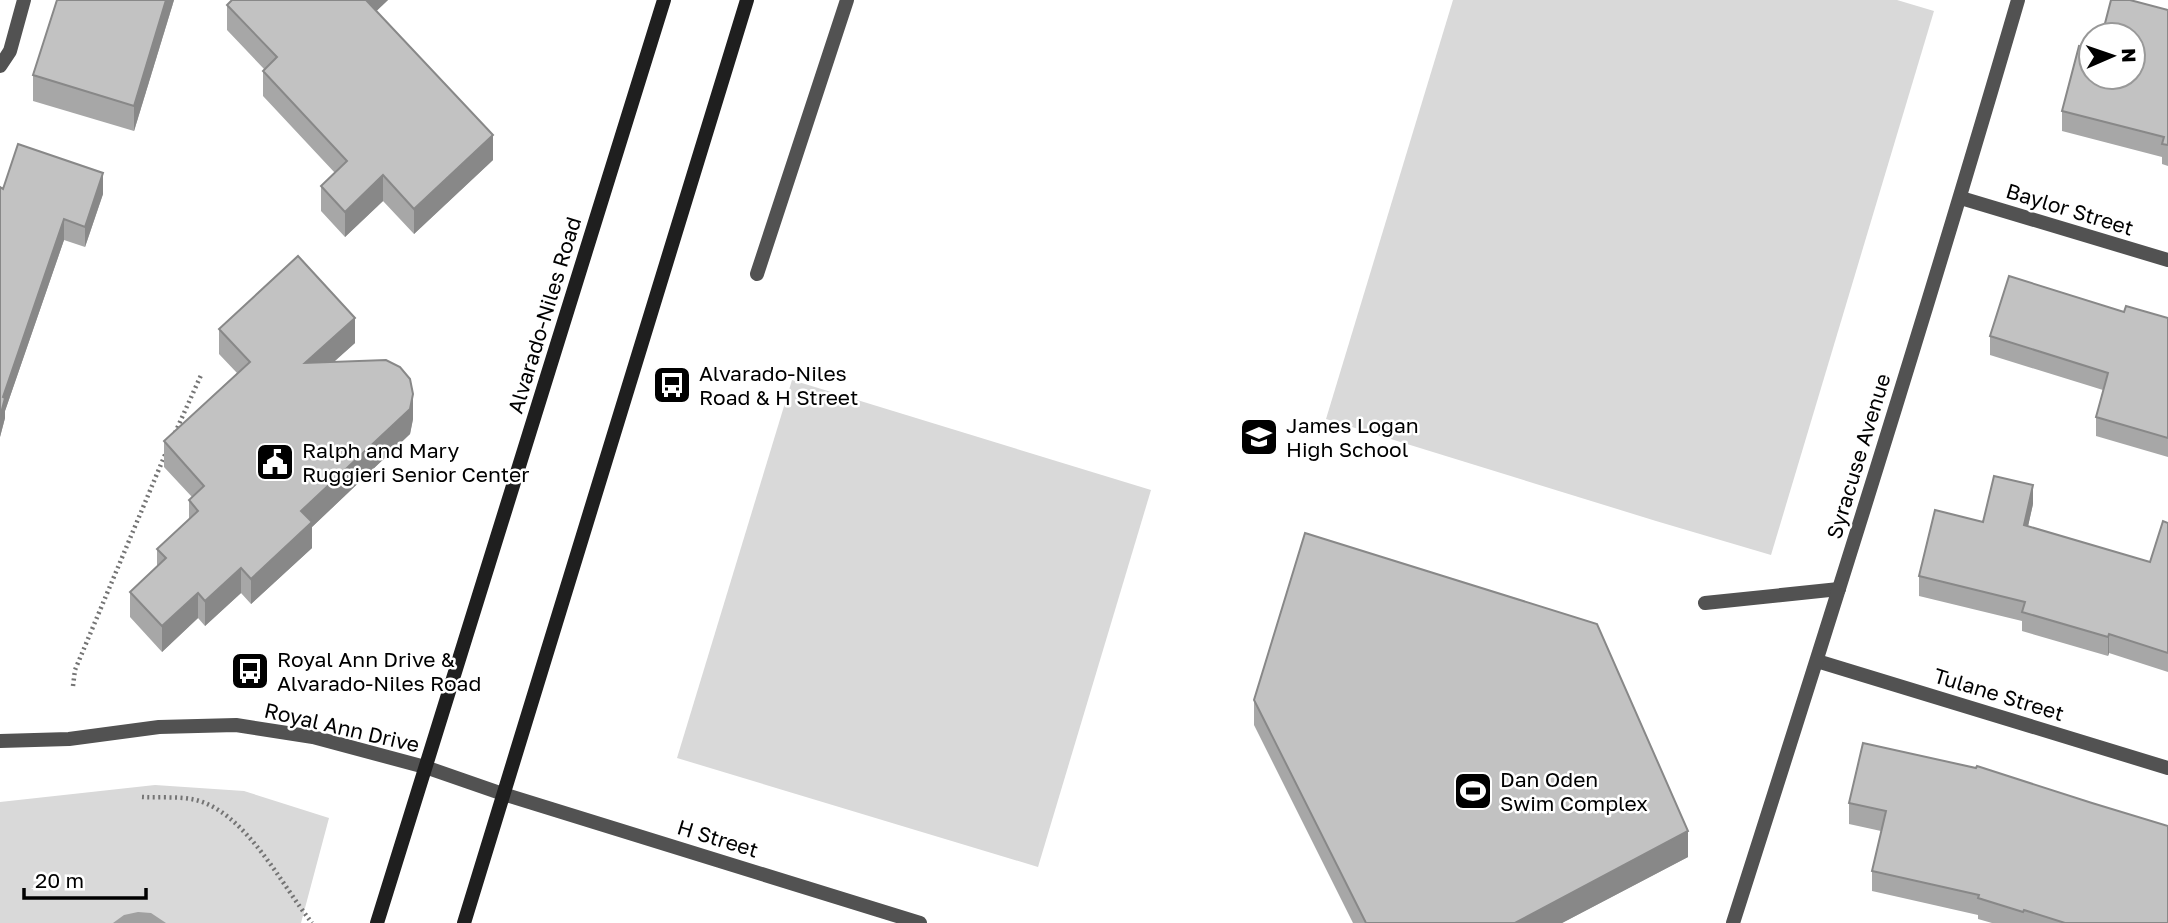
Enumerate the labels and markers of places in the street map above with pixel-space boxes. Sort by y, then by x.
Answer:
place label: Alvarado-Niles Road & H Street [699,360,858,410]
bus stop icon: Alvarado-Niles Road & H Street [651,364,693,406]
place label: James Logan High School [1286,412,1419,462]
school or university icon: James Logan High School [1238,416,1280,458]
place label: Ralph and Mary Ruggieri Senior Center [302,437,529,487]
public building icon: Ralph and Mary Ruggieri Senior Center [254,441,296,483]
place label: Royal Ann Drive & Alvarado-Niles Road [277,646,481,696]
bus stop icon: Royal Ann Drive & Alvarado-Niles Road [229,650,271,692]
place label: Dan Oden Swim Complex [1500,766,1648,816]
sports icon: Dan Oden Swim Complex [1452,770,1494,812]

